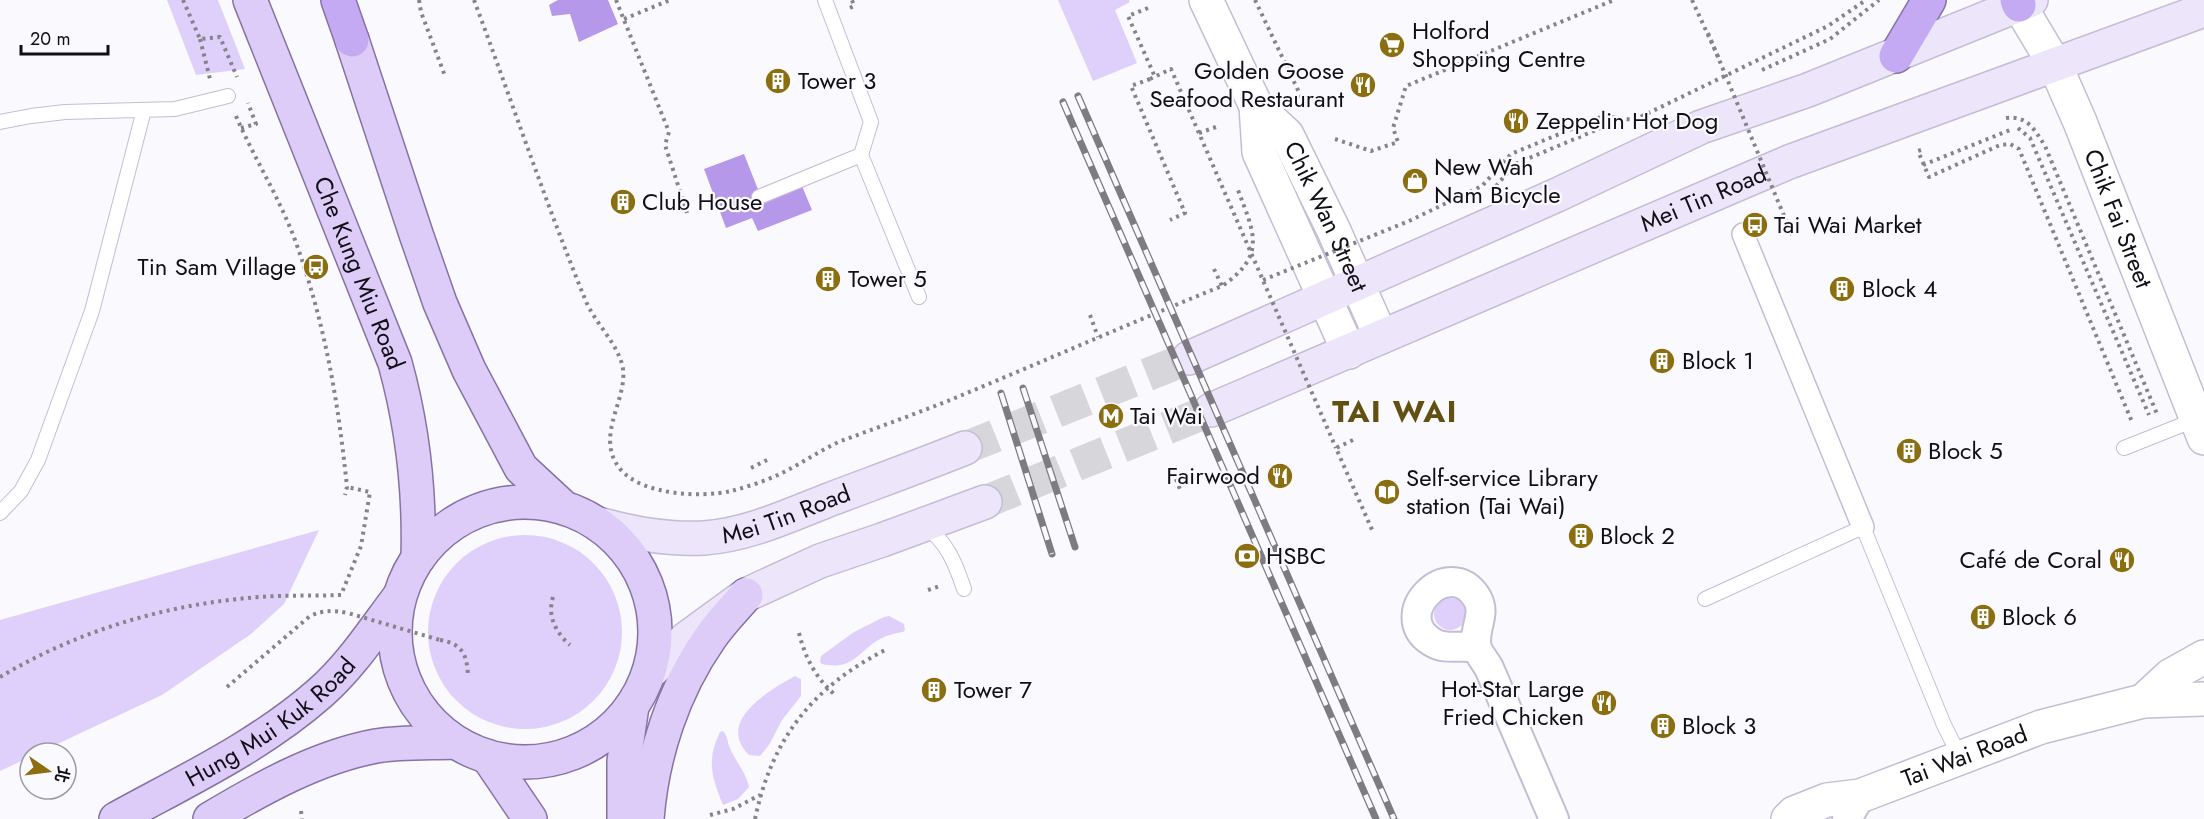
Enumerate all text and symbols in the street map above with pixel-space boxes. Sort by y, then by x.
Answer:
place label: Holford Shopping Centre [1412,13,1585,76]
scale bar [21,18,108,56]
text: 20 m [30,26,70,52]
supermarket icon: Holford Shopping Centre [1377,30,1407,60]
place label: Golden Goose Seafood Restaurant [1149,53,1344,116]
place label: Tower 3 [798,63,876,98]
building icon: Tower 3 [763,66,793,96]
restaurant icon: Golden Goose Seafood Restaurant [1348,70,1378,100]
place label: Zeppelin Hot Dog [1536,103,1718,138]
restaurant icon: Zeppelin Hot Dog [1501,106,1531,136]
street label: Chik Wan Street [1276,135,1377,298]
street label: Chik Fai Street [2075,144,2162,293]
place label: New Wah Nam Bicycle [1434,149,1561,212]
street label: Mei Tin Road [1635,156,1772,241]
shop icon: New Wah Nam Bicycle [1400,166,1430,196]
street label: Che Kung Miu Road [305,171,414,374]
place label: Club House [642,184,762,219]
building icon: Club House [608,187,638,217]
place label: Tai Wai Market [1774,207,1922,242]
bus stop icon: Tai Wai Market [1740,210,1770,240]
place label: Tin Sam Village [137,249,296,284]
bus stop icon: Tin Sam Village [301,252,331,282]
place label: Tower 5 [848,261,927,296]
building icon: Tower 5 [813,264,843,294]
place label: Block 4 [1862,271,1937,306]
building icon: Block 4 [1827,274,1857,304]
place label: Block 1 [1682,343,1754,378]
building icon: Block 1 [1647,346,1677,376]
district label: TAI WAI [1332,390,1458,433]
place label: Tai Wai [1130,398,1203,433]
metro station icon: Tai Wai [1096,401,1126,431]
place label: Block 5 [1928,433,2003,468]
building icon: Block 5 [1894,436,1924,466]
place label: Fairwood [1166,458,1260,493]
place label: Self-service Library station (Tai Wai) [1406,460,1598,523]
restaurant icon: Fairwood [1265,461,1295,491]
street label: Mei Tin Road [719,475,855,553]
library icon: Self-service Library station (Tai Wai) [1372,477,1402,507]
place label: Block 2 [1600,518,1675,553]
building icon: Block 2 [1566,521,1596,551]
place label: HSBC [1266,538,1326,573]
bank icon: HSBC [1232,541,1262,571]
place label: Café de Coral [1960,542,2102,577]
restaurant icon: Café de Coral [2107,545,2137,575]
place label: Block 6 [2002,599,2077,634]
building icon: Block 6 [1968,602,1998,632]
street label: Hung Mui Kuk Road [179,649,364,796]
place label: Hot-Star Large Fried Chicken [1441,671,1584,734]
place label: Tower 7 [954,672,1032,707]
building icon: Tower 7 [919,675,949,705]
restaurant icon: Hot-Star Large Fried Chicken [1589,688,1619,718]
place label: Block 3 [1682,708,1756,743]
building icon: Block 3 [1648,711,1678,741]
street label: Tai Wai Road [1896,716,2032,796]
north arrow [18,741,78,801]
text: 北 [49,764,75,785]

